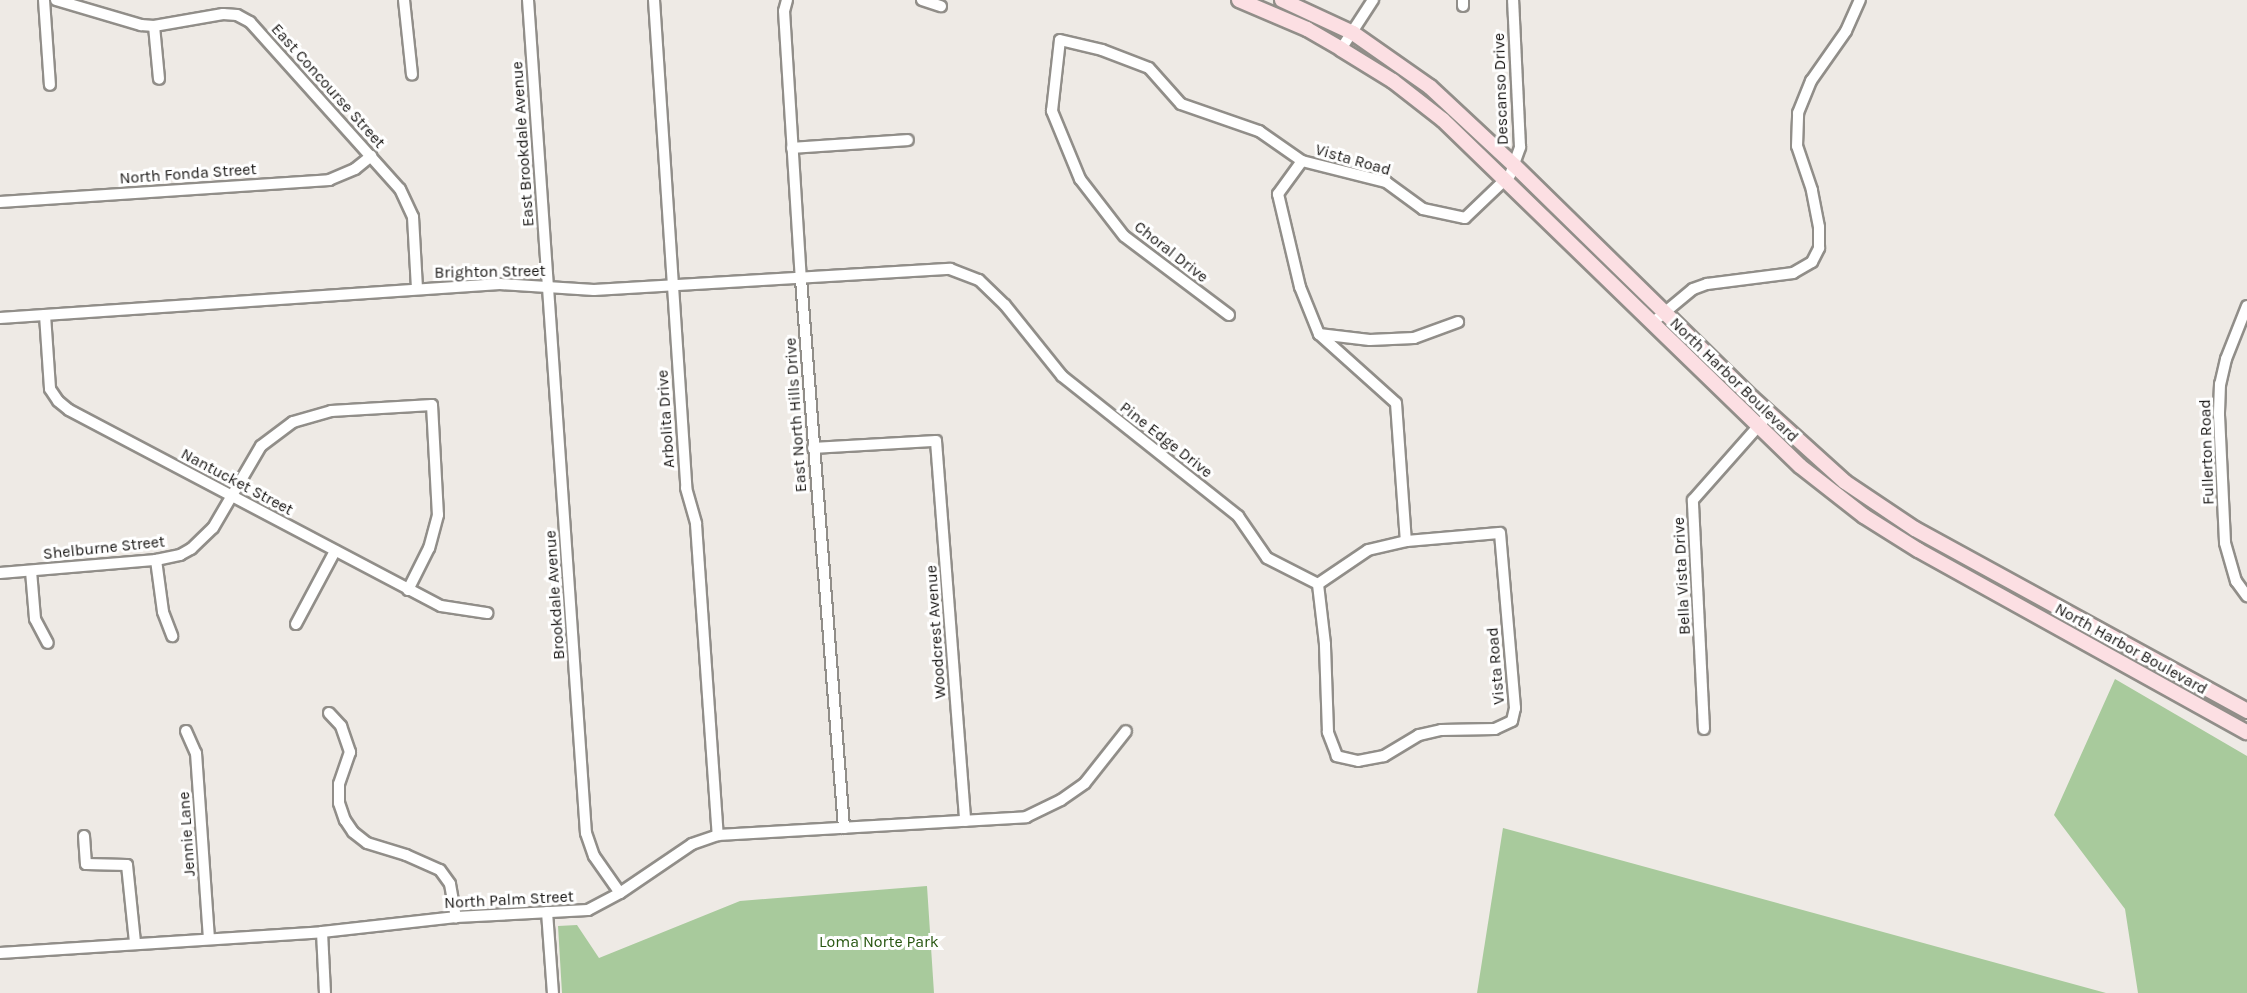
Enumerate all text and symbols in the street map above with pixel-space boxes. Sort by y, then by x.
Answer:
street label: East Concourse Street [267,20,389,152]
street label: Descanso Drive [1489,33,1513,145]
street label: East Brookdale Avenue [508,61,538,227]
street label: Vista Road [1313,140,1393,180]
street label: North Fonda Street [119,160,257,188]
street label: Choral Drive [1130,217,1212,287]
street label: Brighton Street [434,261,546,283]
street label: North Harbor Boulevard [1666,314,1802,446]
street label: East North Hills Drive [781,337,811,493]
street label: Arbolita Drive [653,369,679,469]
street label: Pine Edge Drive [1116,398,1216,482]
street label: Fullerton Road [2196,399,2218,505]
street label: Nantucket Street [178,444,296,520]
street label: Bella Vista Drive [1669,517,1695,635]
street label: Brookdale Avenue [541,530,569,660]
street label: Shelburne Street [42,532,166,564]
street label: Woodcrest Avenue [922,565,950,699]
street label: North Harbor Boulevard [2051,599,2211,699]
street label: Vista Road [1483,626,1509,706]
street label: Jennie Lane [174,791,200,877]
street label: North Palm Street [444,887,574,913]
park label: Loma Norte Park [819,932,939,952]

